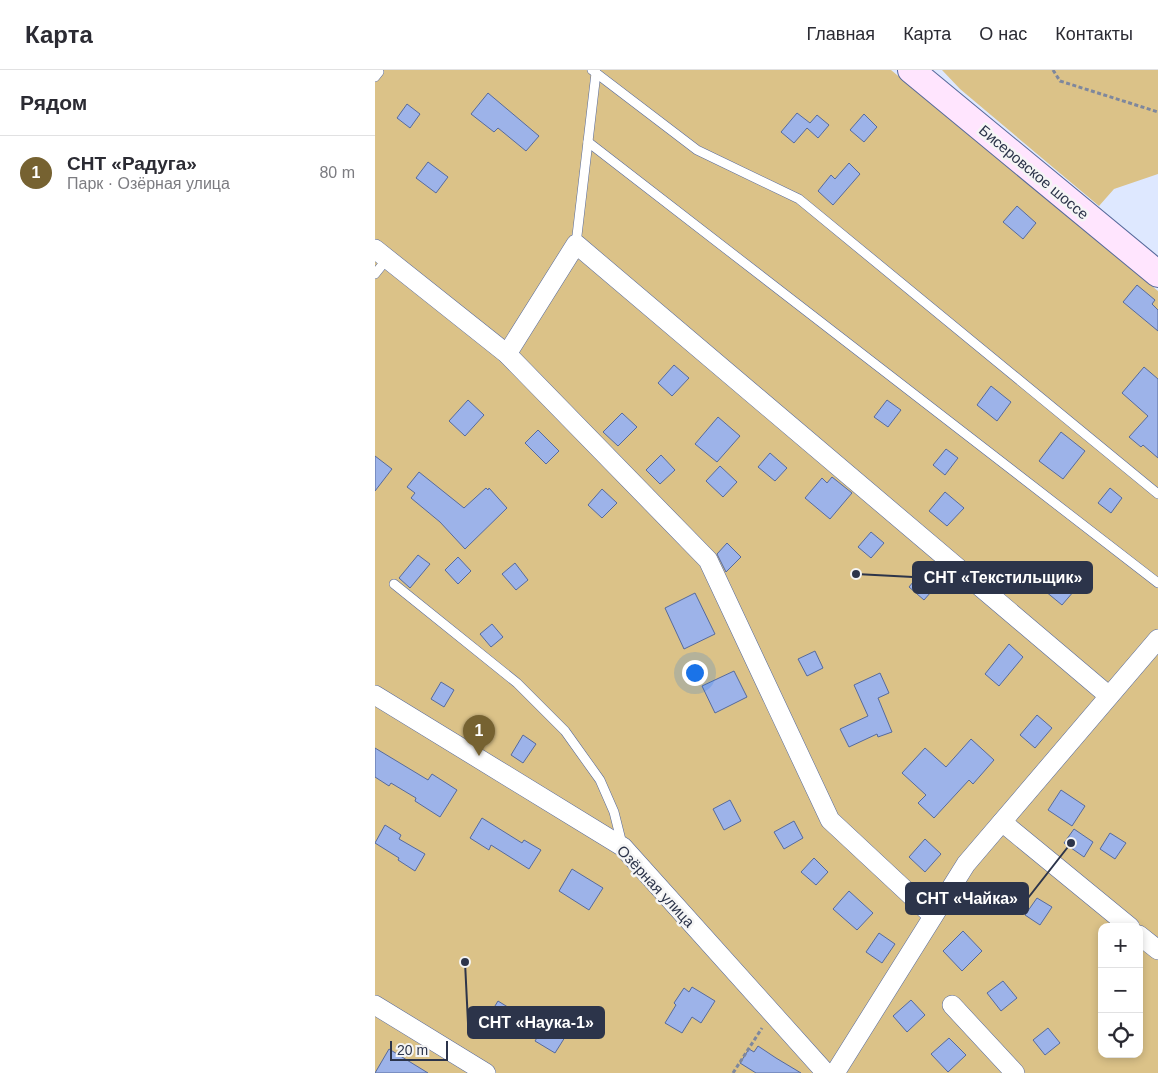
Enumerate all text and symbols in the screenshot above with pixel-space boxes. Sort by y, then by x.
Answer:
text: Карта [25,21,93,48]
text: Главная [807,24,875,44]
text: Карта [903,24,951,44]
text: О нас [979,24,1027,44]
text: Контакты [1055,24,1133,44]
text: Рядом [20,91,87,114]
street label: Бисеровское шоссе [976,121,1092,223]
text: СНТ «Радуга» [67,153,197,174]
text: 1 [32,164,40,181]
text: 80 m [319,164,355,181]
text: Парк · Озёрная улица [67,175,230,192]
callout: СНТ «Текстильщик» [913,562,1092,593]
text: СНТ «Текстильщик» [924,569,1082,586]
your location [682,660,708,686]
pin: 1 [463,715,495,756]
street label: Озёрная улица [614,842,699,931]
callout: СНТ «Чайка» [906,883,1028,914]
text: СНТ «Чайка» [916,890,1018,907]
map controls [1098,923,1143,1058]
button: + [1098,923,1143,968]
button: − [1098,968,1143,1013]
callout: СНТ «Наука-1» [468,1007,604,1038]
button: locate [1098,1013,1143,1058]
text: СНТ «Наука-1» [478,1014,594,1031]
scale bar [390,1038,447,1061]
text: 20 m [397,1042,428,1058]

